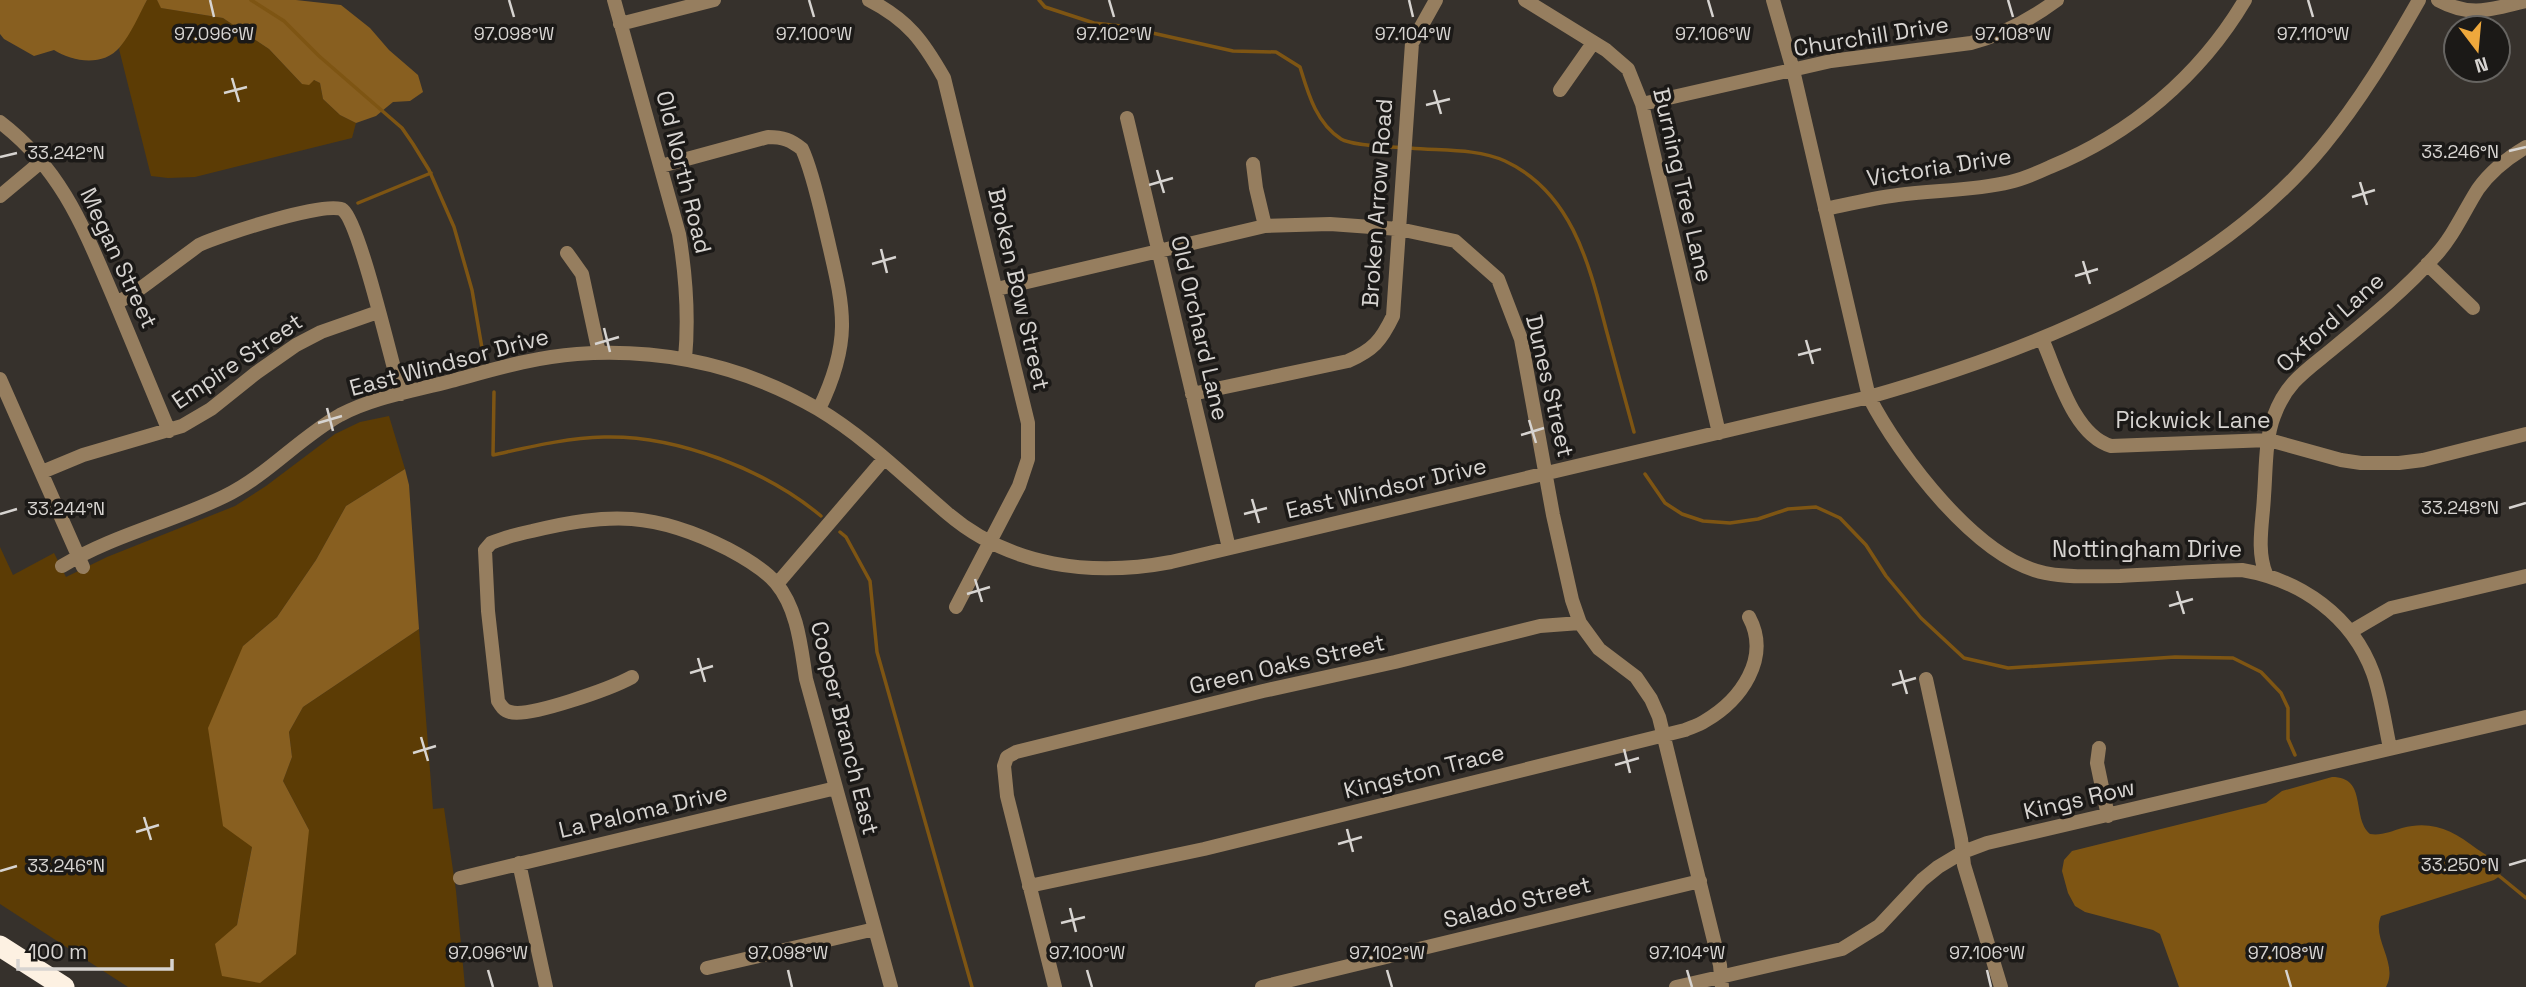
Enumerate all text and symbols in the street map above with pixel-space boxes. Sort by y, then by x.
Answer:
street label: Churchill Drive [1791,9,1951,63]
north arrow [2442,14,2512,84]
text: 97.096°W [174,22,254,45]
text: 97.098°W [474,22,554,45]
text: 97.100°W [776,22,853,45]
text: 97.102°W [1076,22,1152,45]
text: 97.104°W [1375,22,1451,45]
text: 97.106°W [1675,22,1751,45]
text: 97.108°W [1975,22,2051,45]
text: 97.110°W [2277,22,2350,45]
text: N [2472,51,2491,79]
street label: Burning Tree Lane [1646,85,1720,285]
street label: Old North Road [649,87,719,257]
street label: Broken Arrow Road [1355,98,1399,308]
text: 33.246°N [2421,140,2499,163]
text: 33.242°N [27,141,105,164]
street label: Victoria Drive [1864,141,2014,193]
street label: Megan Street [73,183,165,333]
street label: Broken Bow Street [981,185,1057,393]
street label: Old Orchard Lane [1164,233,1236,423]
street label: Oxford Lane [2270,266,2390,378]
street label: Empire Street [166,306,308,416]
street label: Dunes Street [1519,312,1581,460]
street label: East Windsor Drive [346,321,552,403]
street label: Pickwick Lane [2115,405,2271,435]
street label: East Windsor Drive [1283,450,1489,526]
text: 33.248°N [2421,496,2499,519]
text: 33.244°N [27,497,105,520]
street label: Nottingham Drive [2052,534,2242,564]
street label: Cooper Branch East [804,618,886,838]
street label: Green Oaks Street [1186,627,1388,701]
street label: Kingston Trace [1341,737,1507,805]
street label: Kings Row [2020,772,2138,826]
street label: La Paloma Drive [556,777,730,845]
text: 33.250°N [2421,853,2499,876]
text: 33.246°N [27,854,105,877]
street label: Salado Street [1440,869,1594,935]
scale bar [18,928,172,972]
text: 100 m [28,938,87,965]
text: 97.096°W [448,941,528,964]
text: 97.098°W [748,941,828,964]
text: 97.100°W [1049,941,1126,964]
text: 97.102°W [1349,941,1425,964]
text: 97.104°W [1649,941,1725,964]
text: 97.106°W [1949,941,2025,964]
text: 97.108°W [2248,941,2324,964]

